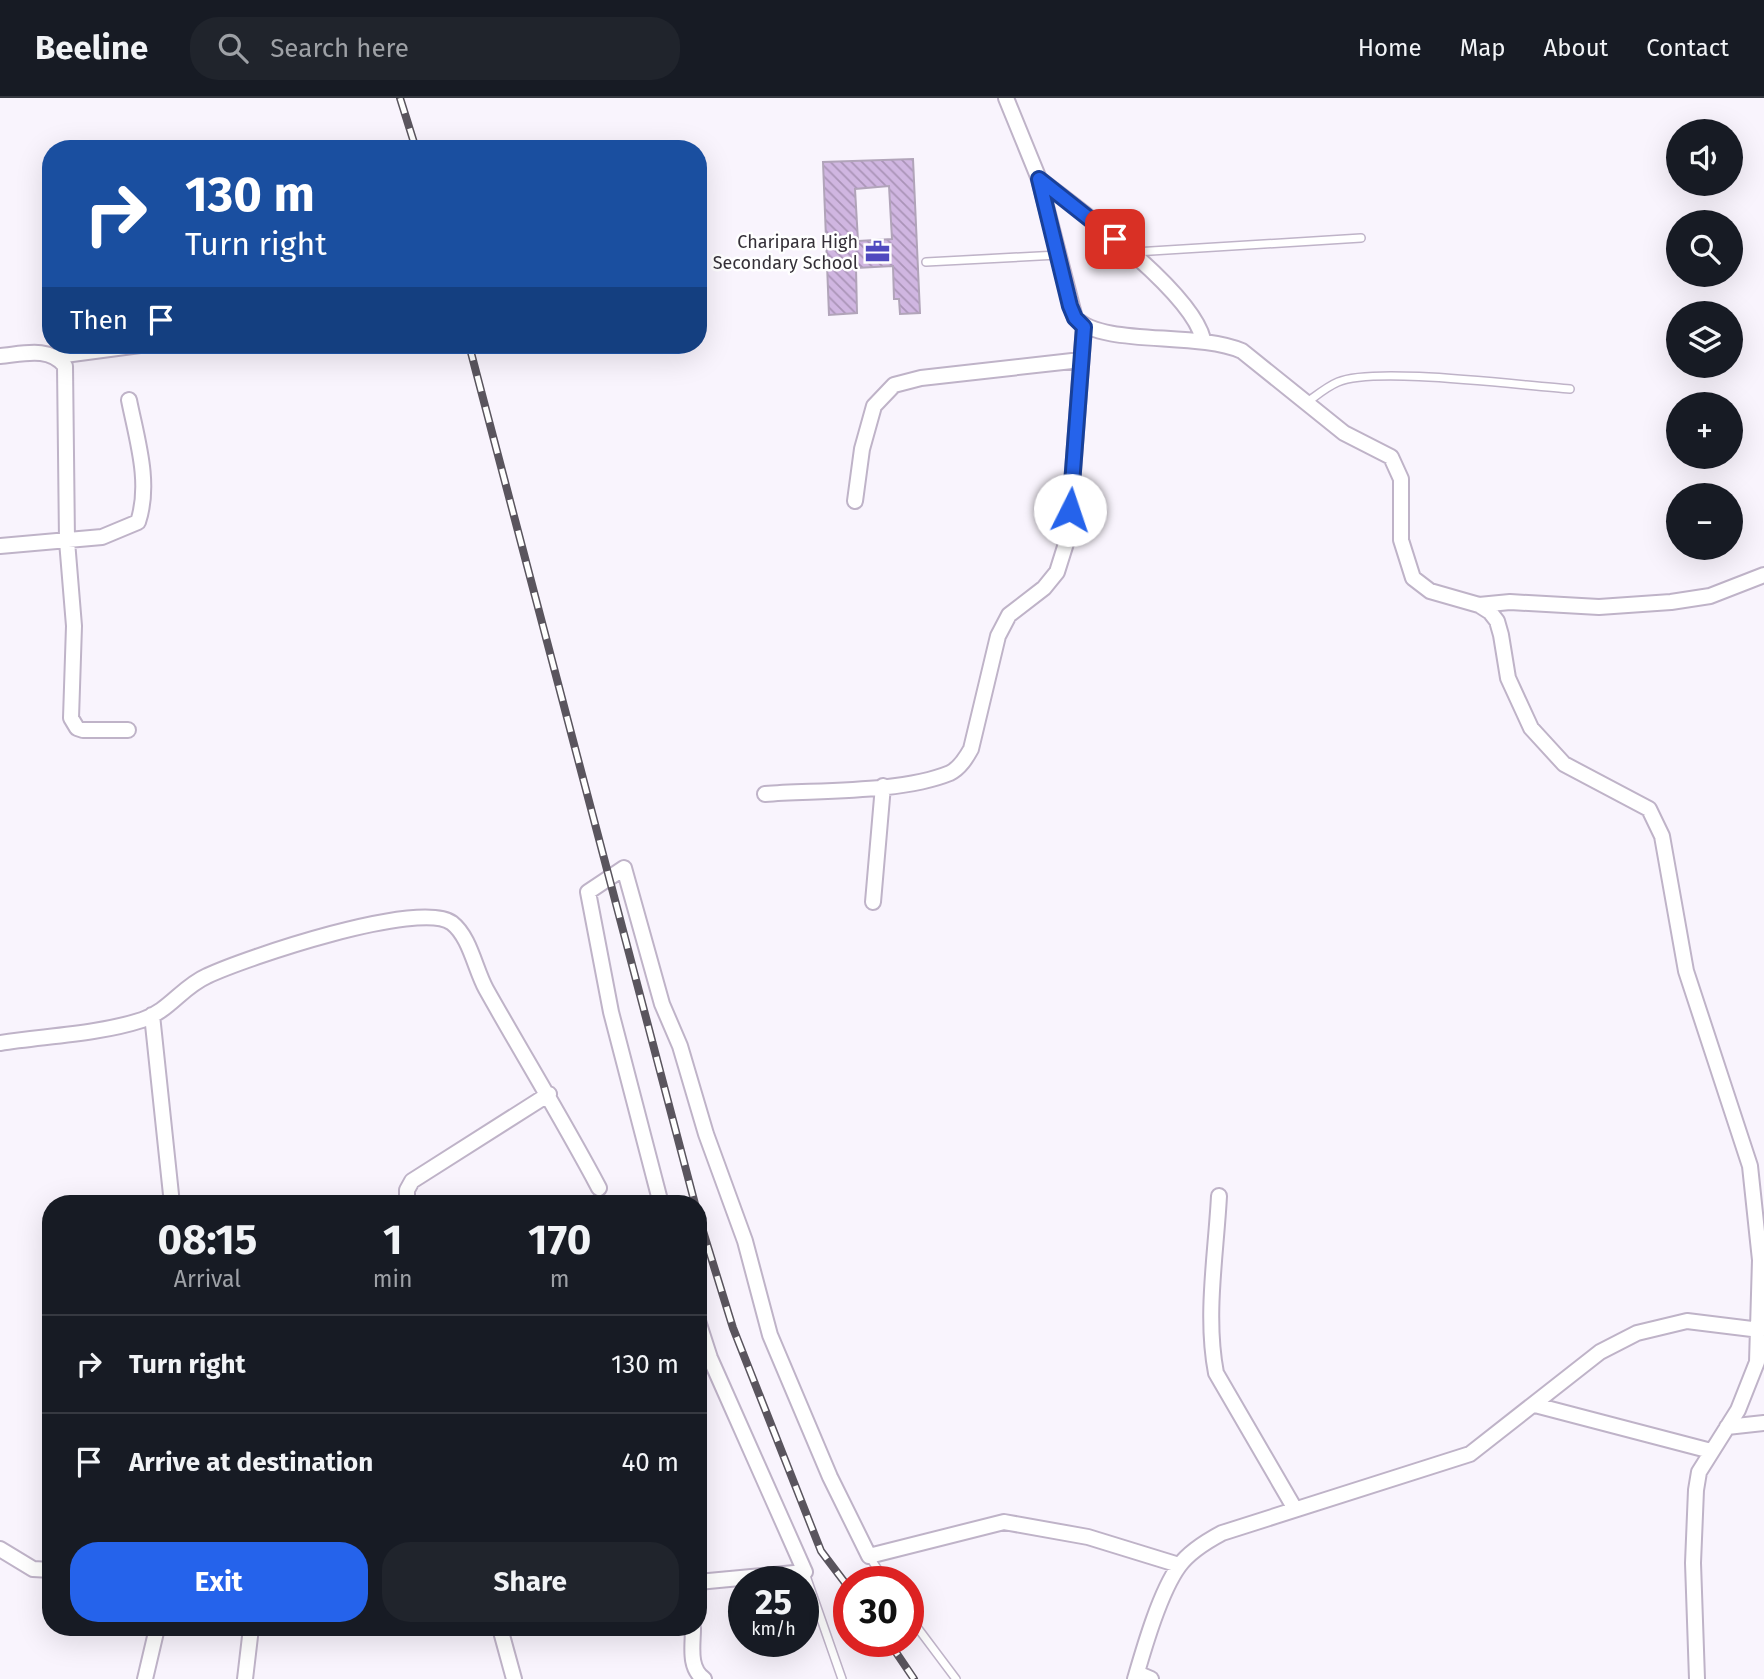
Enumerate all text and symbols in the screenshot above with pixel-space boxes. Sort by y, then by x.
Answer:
search box [190,17,680,80]
text: Beeline [35,28,148,68]
icon: search [214,29,252,67]
text: Search here [270,33,409,64]
text: Home [1358,34,1422,62]
text: Map [1460,34,1506,62]
text: About [1544,34,1608,62]
text: Contact [1646,34,1729,62]
map controls [1666,119,1743,560]
button: sound [1666,119,1743,196]
text: 130 m [185,165,315,224]
icon: right [70,168,161,259]
pin [1085,209,1145,269]
button: search [1666,210,1743,287]
icon: arrive [1096,220,1134,258]
text: Turn right [185,225,327,263]
place label: Charipara High Secondary School [713,231,858,274]
office icon: Charipara High Secondary School [864,238,892,266]
icon: arrive [142,301,180,339]
button: layers [1666,301,1743,378]
text: Then [70,305,128,336]
button: + [1666,392,1743,469]
position arrow [1033,473,1107,547]
button: − [1666,483,1743,560]
text: 08:15 [158,1215,257,1265]
text: 1 [383,1215,402,1265]
text: 170 [528,1215,591,1265]
text: Arrival [174,1265,241,1293]
text: min [373,1265,413,1293]
text: m [550,1265,570,1293]
icon: right [70,1345,108,1383]
text: Turn right [129,1349,246,1380]
text: 130 m [611,1349,679,1380]
icon: arrive [70,1443,108,1481]
text: Arrive at destination [129,1447,373,1478]
text: 40 m [621,1447,679,1478]
button: Exit [70,1542,368,1622]
button: Share [382,1542,679,1622]
speed limit sign: 30 [833,1566,924,1657]
text: 25 [755,1581,792,1623]
text: km/h [751,1618,796,1640]

